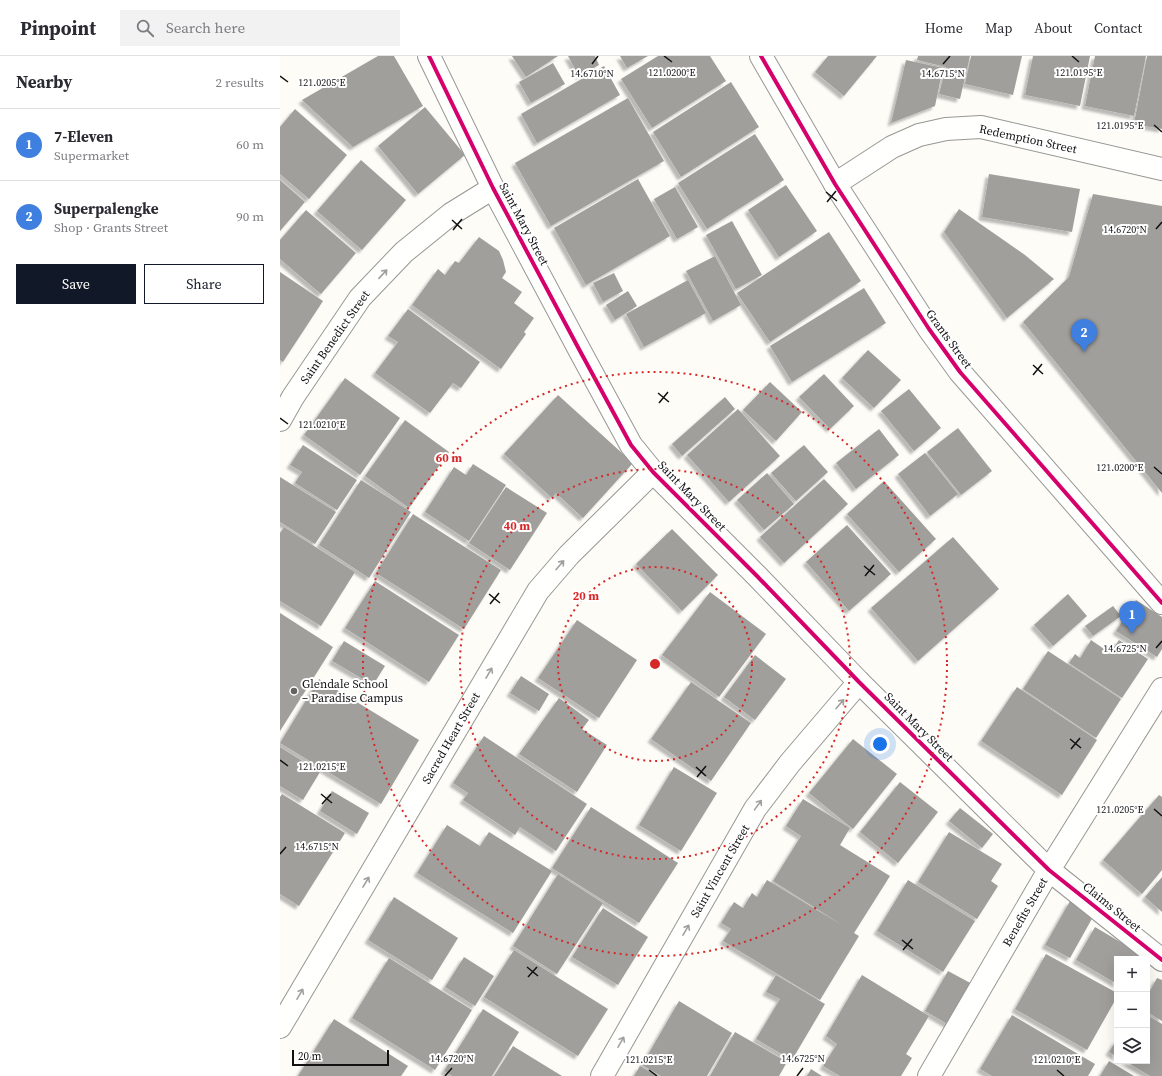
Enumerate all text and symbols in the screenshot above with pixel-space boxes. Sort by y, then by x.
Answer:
search box [120,10,400,46]
text: Pinpoint [20,15,96,41]
icon: search [134,17,156,39]
text: Search here [166,17,245,38]
text: Home [925,18,963,38]
text: Map [985,18,1012,38]
text: About [1034,18,1072,38]
text: Contact [1094,18,1142,38]
text: 121.0200°E [648,66,696,79]
text: 121.0195°E [1055,66,1103,79]
text: 14.6710°N [570,67,614,80]
text: 14.6715°N [921,67,965,80]
text: Nearby [16,70,72,94]
text: 2 results [216,74,264,91]
text: 121.0205°E [298,76,346,89]
text: 121.0195°E [1096,119,1144,132]
street label: Redemption Street [978,121,1078,157]
text: 7-Eleven [54,126,113,147]
text: 1 [25,136,33,153]
text: 60 m [236,136,264,153]
text: Supermarket [54,147,129,164]
street label: Saint Mary Street [495,180,553,268]
text: Superpalengke [54,198,159,219]
text: 2 [25,208,33,225]
text: 90 m [236,208,264,225]
text: Shop · Grants Street [54,219,168,236]
text: 14.6720°N [1103,223,1147,236]
button: Save [16,264,136,304]
button: Share [144,264,264,304]
one-way arrow [378,269,388,279]
street label: Saint Benedict Street [297,287,373,387]
street label: Grants Street [922,306,976,372]
pin: 2 [1071,319,1097,352]
text: 121.0210°E [298,418,346,431]
text: 60 m [436,450,462,466]
street label: Saint Mary Street [654,458,730,535]
text: 121.0200°E [1096,461,1144,474]
text: 40 m [504,518,530,534]
one-way arrow [555,560,564,570]
text: 20 m [573,588,599,604]
pin: 1 [1119,601,1145,634]
text: 14.6725°N [1103,642,1147,655]
centre of rings [648,657,662,671]
one-way arrow [485,667,493,679]
place label: Glendale School – Paradise Campus [302,676,403,706]
marker: Glendale School – Paradise Campus [289,686,299,696]
street label: Sacred Heart Street [418,689,484,787]
street label: Saint Mary Street [881,689,957,765]
one-way arrow [835,698,844,709]
your location [870,734,890,754]
text: 121.0215°E [298,760,346,773]
one-way arrow [754,800,762,811]
text: 121.0205°E [1096,803,1144,816]
street label: Saint Vincent Street [687,822,753,920]
text: 14.6715°N [295,840,339,853]
street label: Benefits Street [999,875,1051,949]
one-way arrow [362,877,370,888]
street label: Claims Street [1080,879,1145,935]
one-way arrow [683,924,691,936]
map controls [1114,956,1150,1064]
button: + [1114,956,1150,992]
one-way arrow [296,988,304,1000]
button: − [1114,992,1150,1028]
button: layers [1114,1028,1150,1064]
one-way arrow [618,1036,626,1048]
scale bar [292,1048,389,1067]
text: 20 m [298,1049,321,1064]
text: 14.6720°N [430,1052,474,1065]
text: 14.6725°N [781,1052,825,1065]
text: 121.0215°E [625,1053,673,1066]
text: 121.0210°E [1033,1053,1081,1066]

